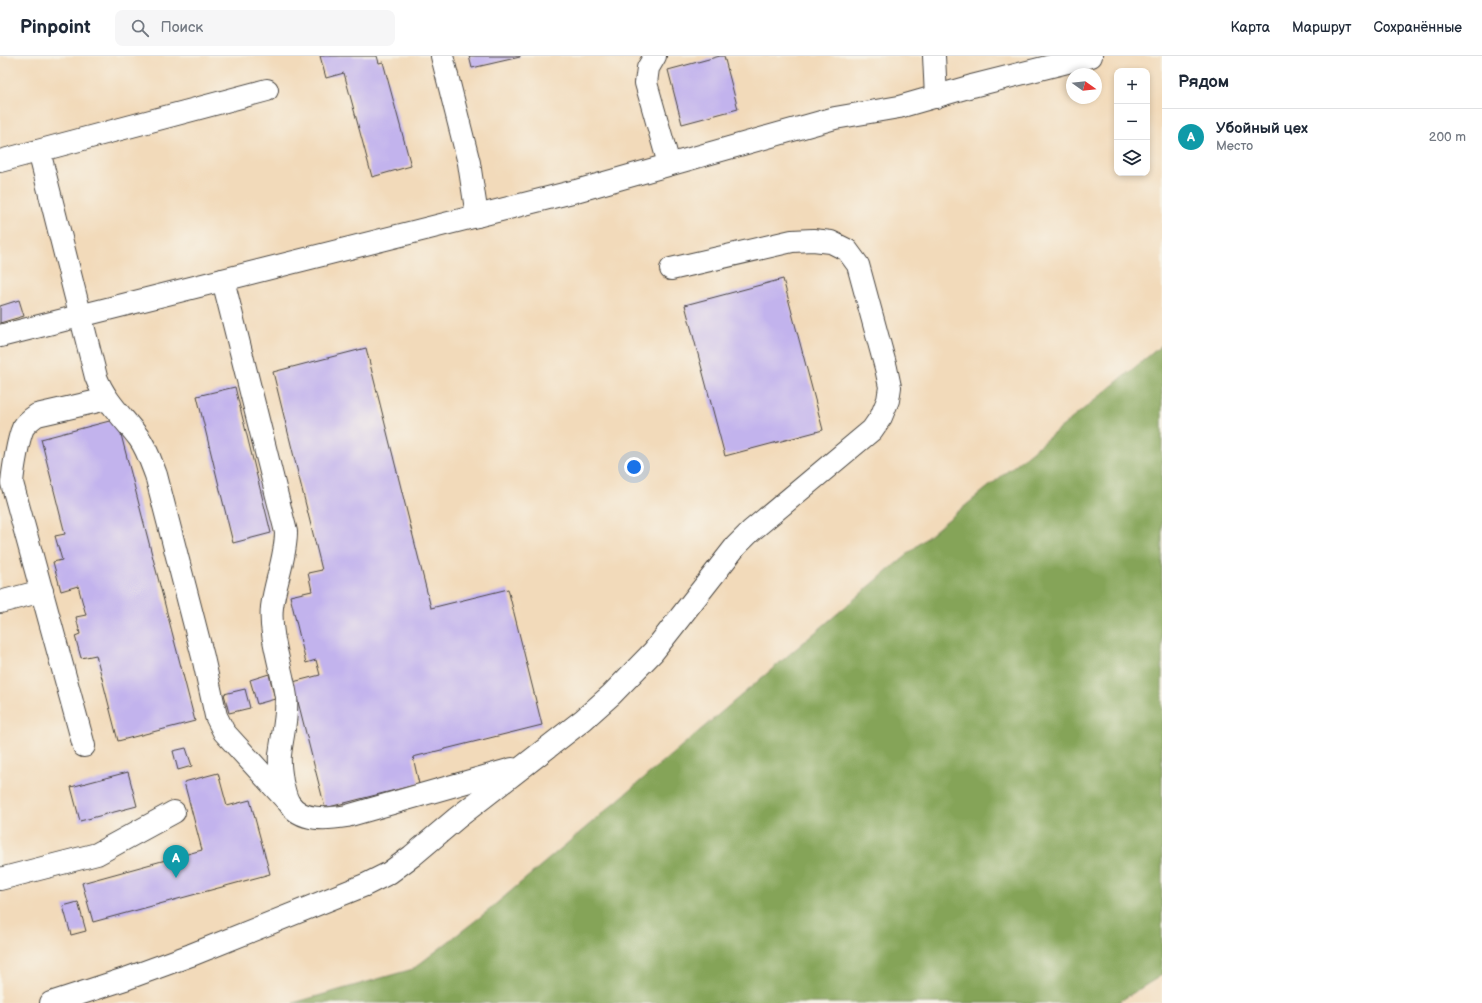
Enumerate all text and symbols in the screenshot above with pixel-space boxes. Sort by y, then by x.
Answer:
search box [115,10,395,46]
text: Pinpoint [20,16,91,39]
icon: search [129,17,151,39]
text: Поиск [161,18,203,37]
text: Карта [1231,19,1270,36]
text: Маршрут [1292,19,1352,36]
text: Сохранённые [1374,19,1462,36]
north arrow [1066,68,1102,104]
map controls [1114,68,1150,176]
button: + [1114,68,1150,104]
text: Рядом [1178,72,1229,92]
button: − [1114,104,1150,140]
text: Убойный цех [1216,119,1308,138]
text: A [1187,129,1195,145]
text: 200 m [1429,129,1466,145]
text: Место [1216,138,1253,154]
button: layers [1114,140,1150,176]
your location [624,457,644,477]
pin: A [163,845,189,878]

